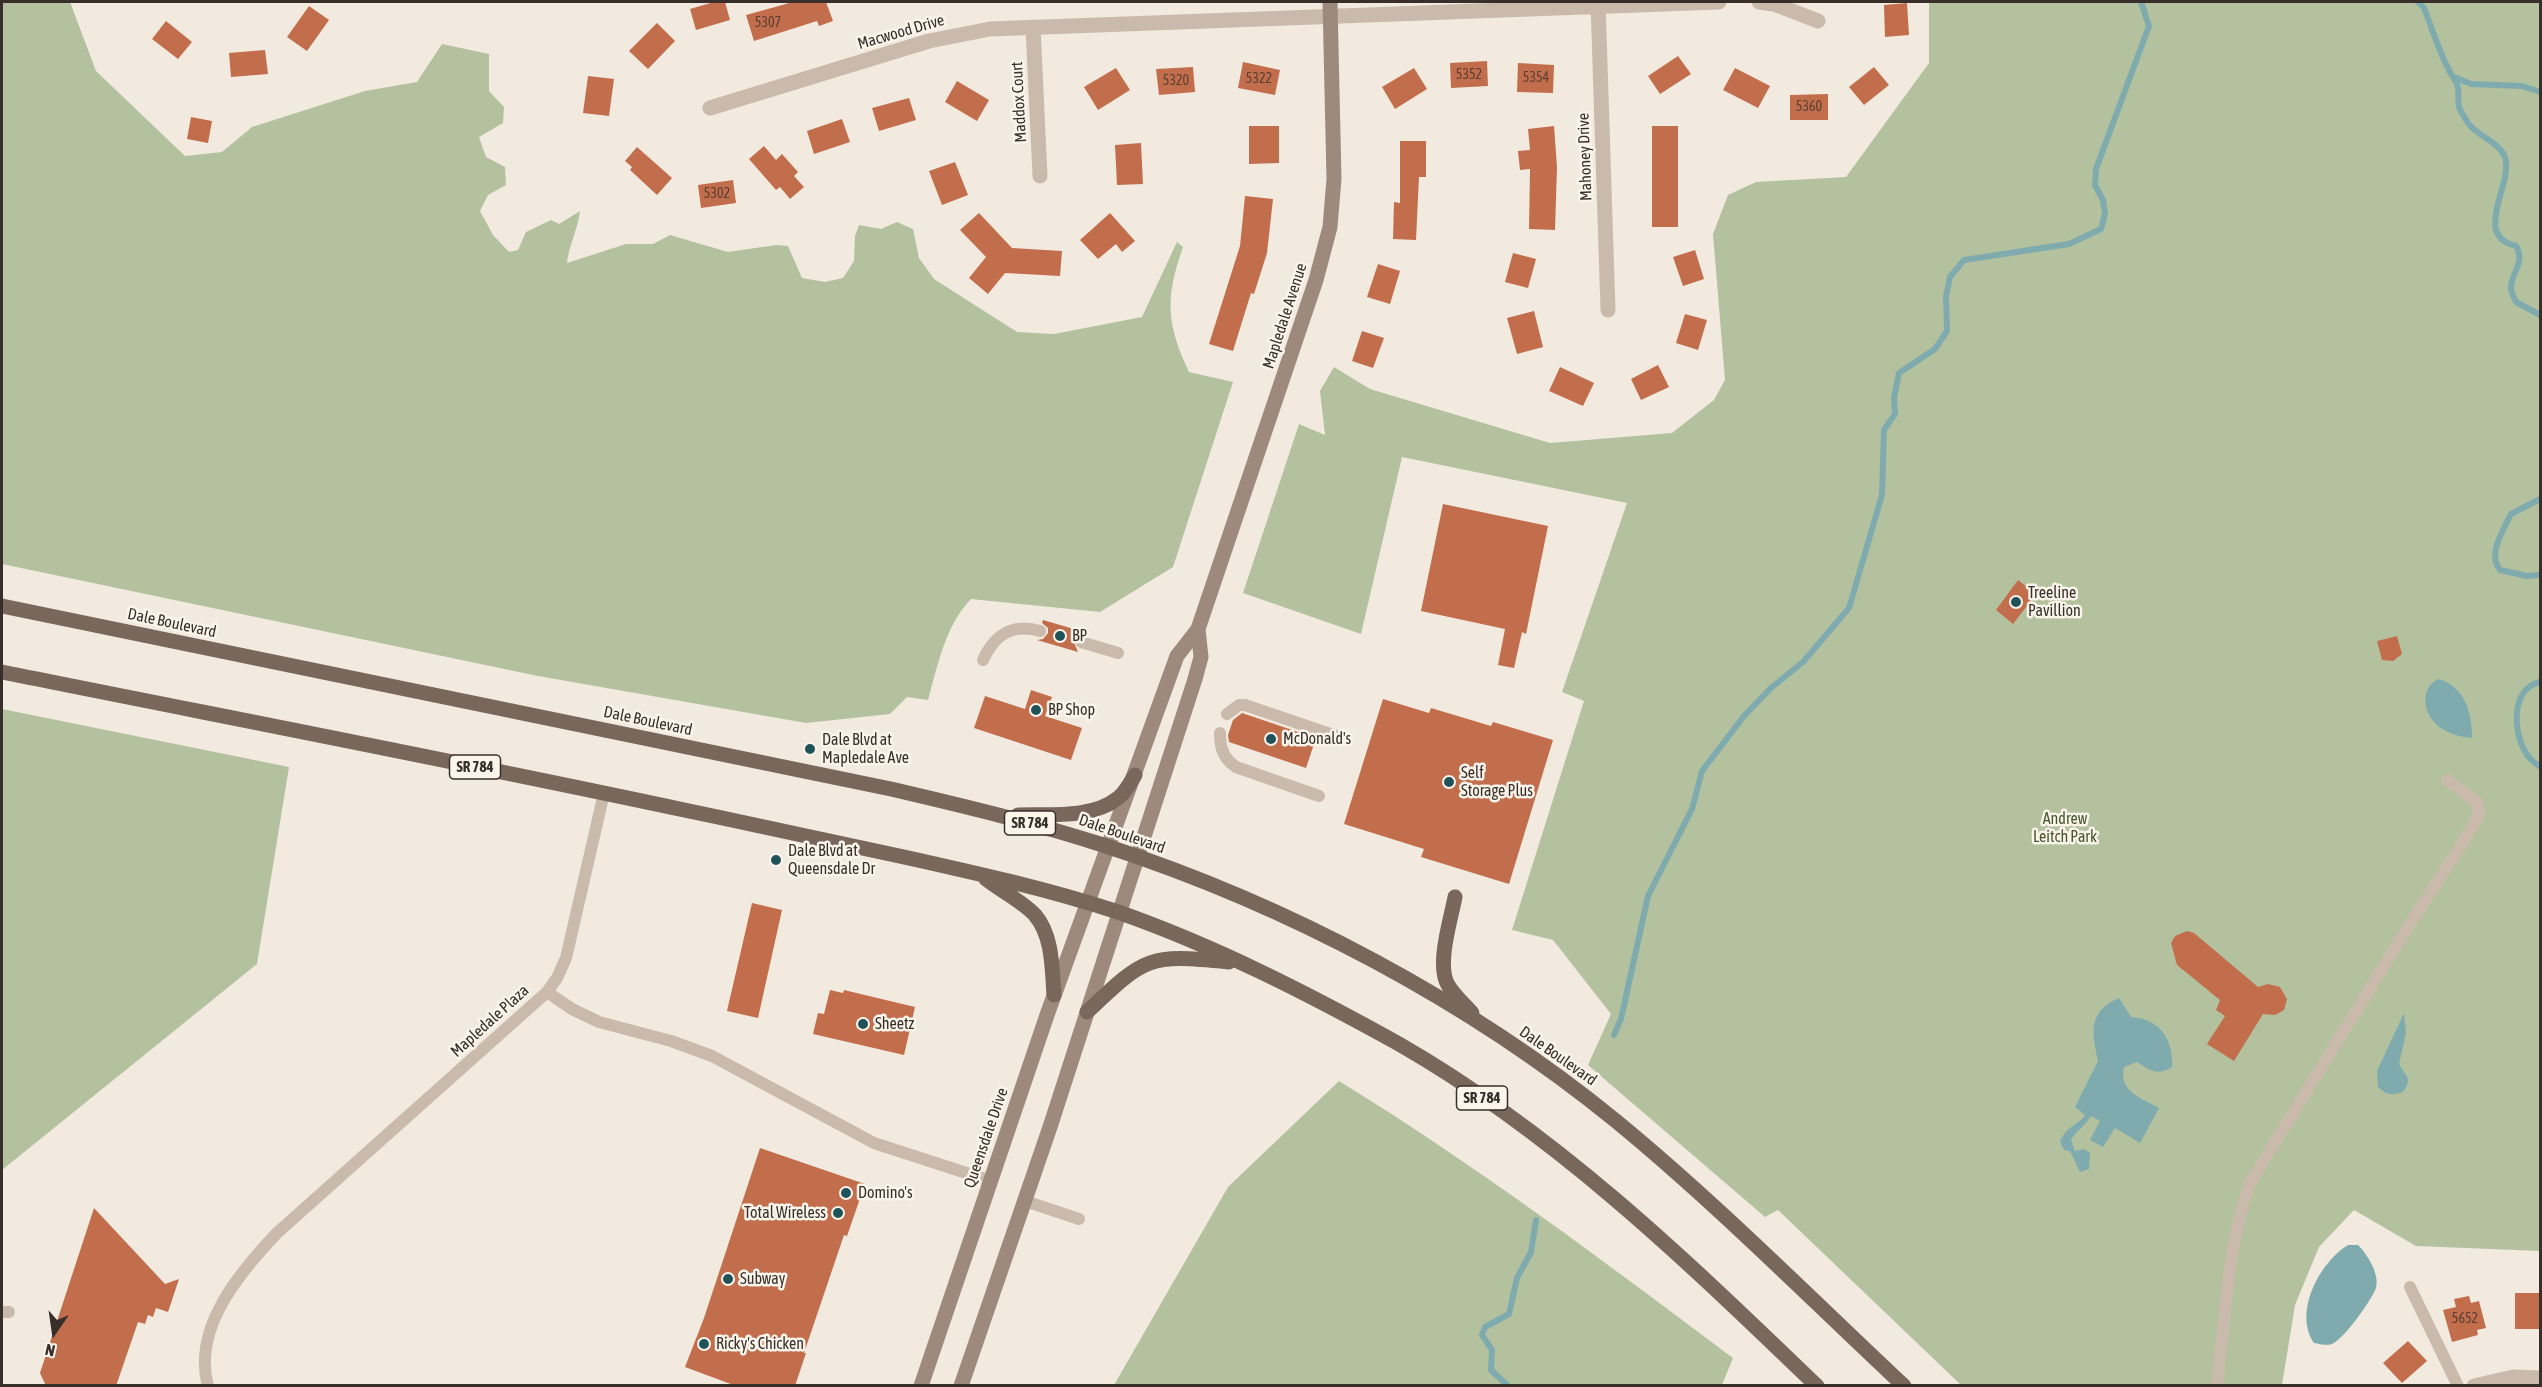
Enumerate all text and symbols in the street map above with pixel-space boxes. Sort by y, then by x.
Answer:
street label: Macwood Drive [855,10,947,54]
house number: 5307 [755,15,781,31]
street label: Maddox Court [1007,61,1031,143]
house number: 5352 [1456,67,1482,83]
house number: 5354 [1523,70,1549,86]
house number: 5322 [1246,71,1272,87]
house number: 5320 [1163,73,1189,89]
house number: 5360 [1796,99,1822,115]
street label: Mahoney Drive [1574,113,1596,201]
house number: 5302 [704,186,730,202]
street label: Mapledale Avenue [1259,261,1311,371]
place label: Treeline Pavillion [2028,583,2081,621]
marker: Treeline Pavillion [2009,595,2023,609]
street label: Dale Boulevard [126,604,218,642]
place label: BP [1072,626,1087,646]
marker: BP [1053,629,1067,643]
place label: BP Shop [1048,700,1095,720]
street label: Dale Boulevard [602,702,694,740]
marker: BP Shop [1029,703,1043,717]
place label: McDonald's [1283,729,1351,749]
place label: Dale Blvd at Mapledale Ave [822,730,909,768]
marker: McDonald's [1264,732,1278,746]
marker: Dale Blvd at Mapledale Ave [803,742,817,756]
road number: SR 784 [450,755,500,779]
place label: Self Storage Plus [1461,763,1533,801]
marker: Self Storage Plus [1442,775,1456,789]
park label: Andrew Leitch Park [2033,809,2097,847]
street label: Dale Boulevard [1076,810,1168,858]
road number: SR 784 [1004,811,1056,835]
place label: Dale Blvd at Queensdale Dr [788,841,875,879]
marker: Dale Blvd at Queensdale Dr [769,853,783,867]
street label: Mapledale Plaza [447,981,533,1061]
place label: Sheetz [875,1014,914,1034]
marker: Sheetz [856,1017,870,1031]
street label: Dale Boulevard [1516,1022,1600,1090]
street label: Queensdale Drive [960,1085,1012,1191]
road number: SR 784 [1456,1086,1508,1110]
place label: Domino's [858,1183,913,1203]
marker: Domino's [839,1186,853,1200]
place label: Total Wireless [744,1203,826,1223]
marker: Total Wireless [831,1206,845,1220]
place label: Subway [740,1269,785,1289]
marker: Subway [721,1272,735,1286]
north arrow [24,1303,84,1363]
house number: 5652 [2452,1311,2478,1327]
place label: Ricky's Chicken [716,1334,804,1354]
marker: Ricky's Chicken [697,1337,711,1351]
text: N [43,1341,57,1360]

